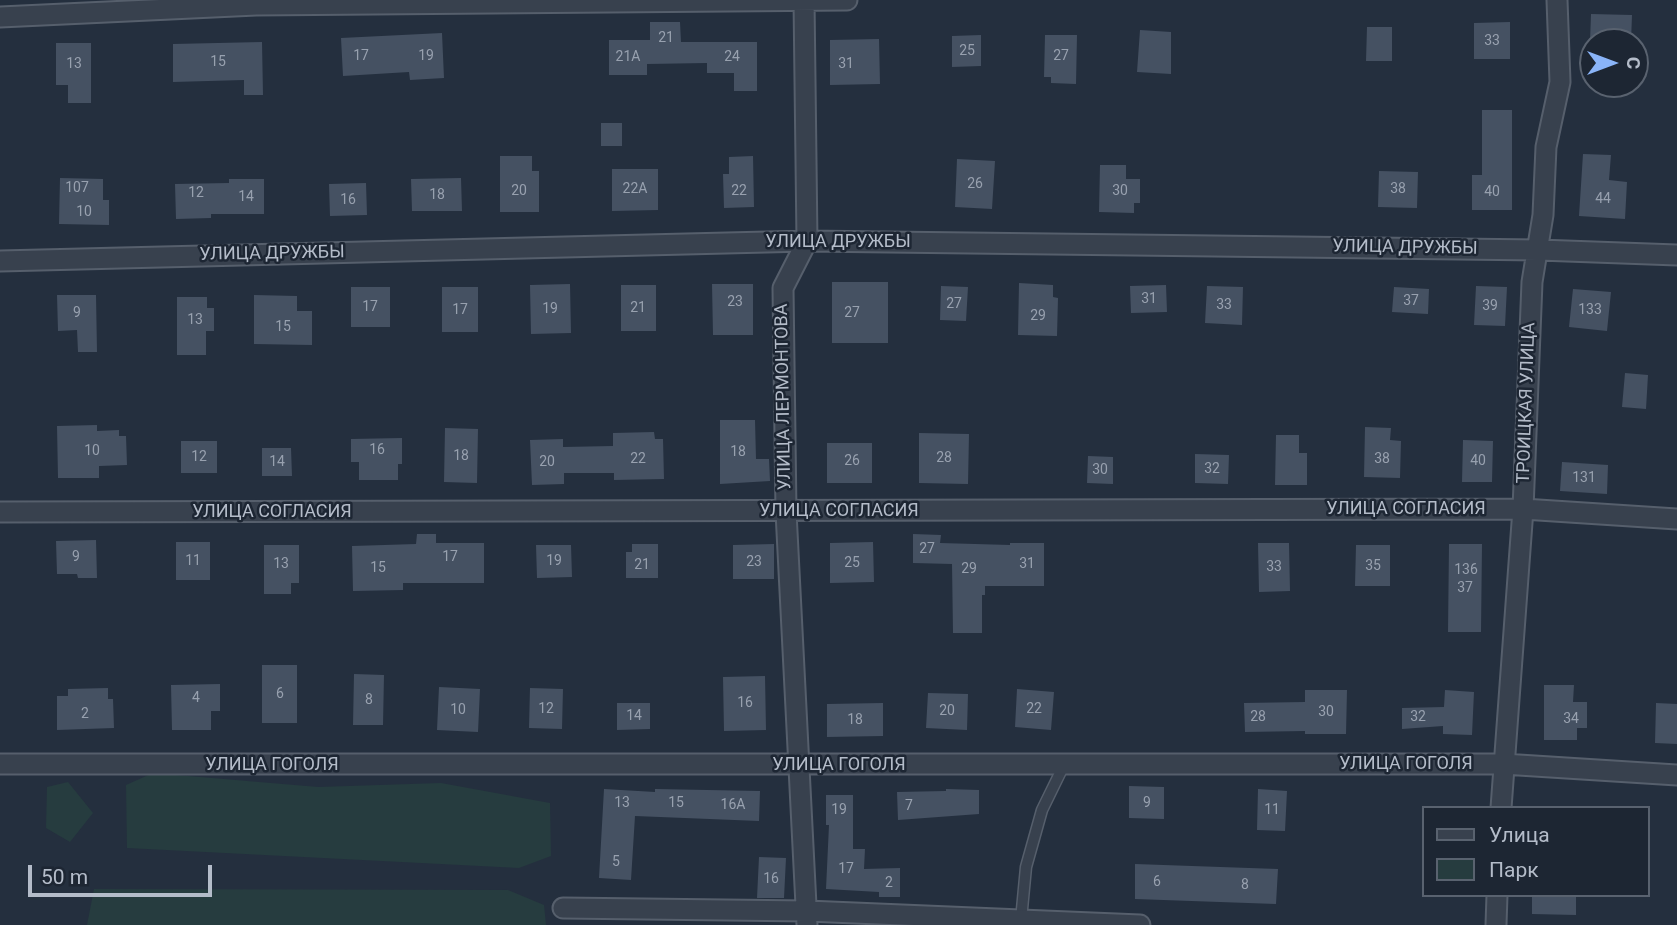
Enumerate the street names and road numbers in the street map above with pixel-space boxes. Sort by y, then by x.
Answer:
street label: УЛИЦА ДРУЖБЫ [765,231,911,253]
street label: УЛИЦА ДРУЖБЫ [1332,236,1478,260]
street label: УЛИЦА ДРУЖБЫ [199,242,345,266]
street label: УЛИЦА ЛЕРМОНТОВА [772,303,796,491]
street label: ТРОИЦКАЯ УЛИЦА [1513,322,1541,484]
street label: УЛИЦА СОГЛАСИЯ [1326,498,1486,520]
street label: УЛИЦА СОГЛАСИЯ [759,500,919,522]
street label: УЛИЦА СОГЛАСИЯ [192,501,352,523]
street label: УЛИЦА ГОГОЛЯ [1339,753,1473,775]
street label: УЛИЦА ГОГОЛЯ [205,754,339,776]
street label: УЛИЦА ГОГОЛЯ [772,754,906,776]

